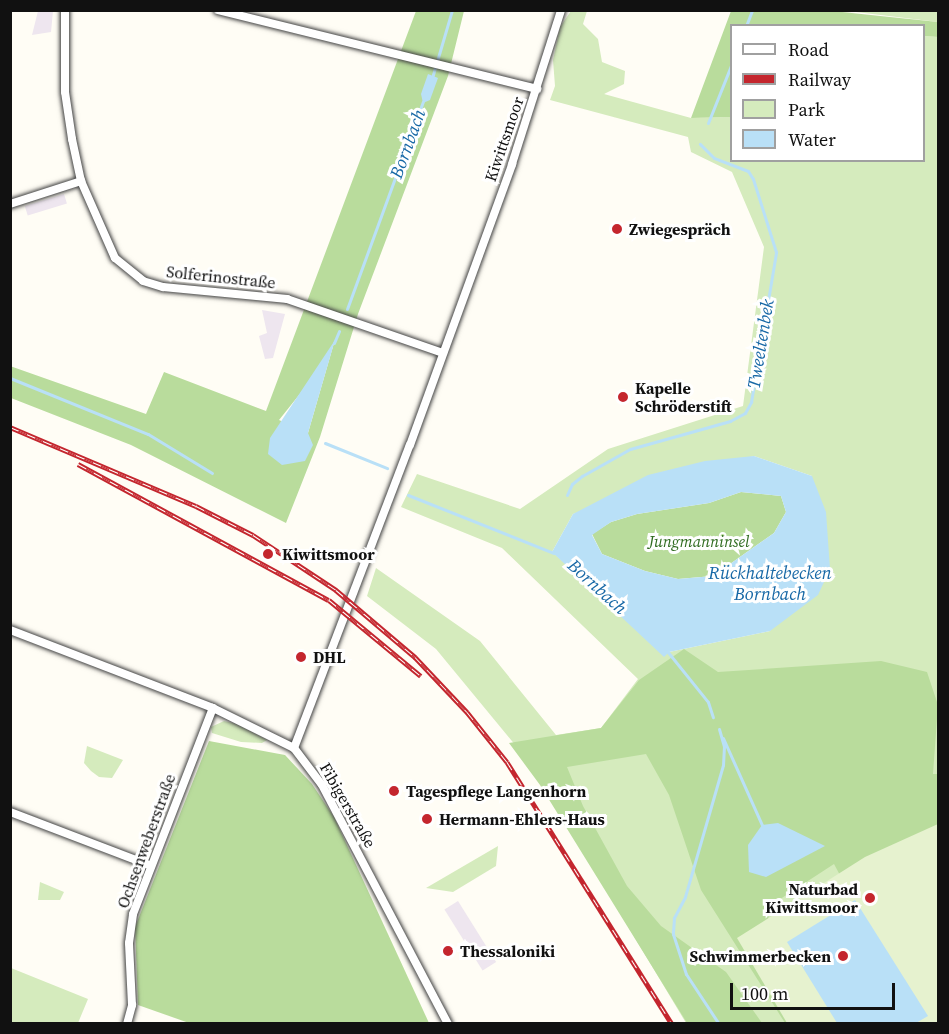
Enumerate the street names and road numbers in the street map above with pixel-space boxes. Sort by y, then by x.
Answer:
street label: Kiwittsmoor [481,94,527,184]
street label: Solferinostraße [165,262,277,292]
street label: Fibigerstraße [316,759,380,851]
street label: Ochsenweberstraße [113,771,179,911]

